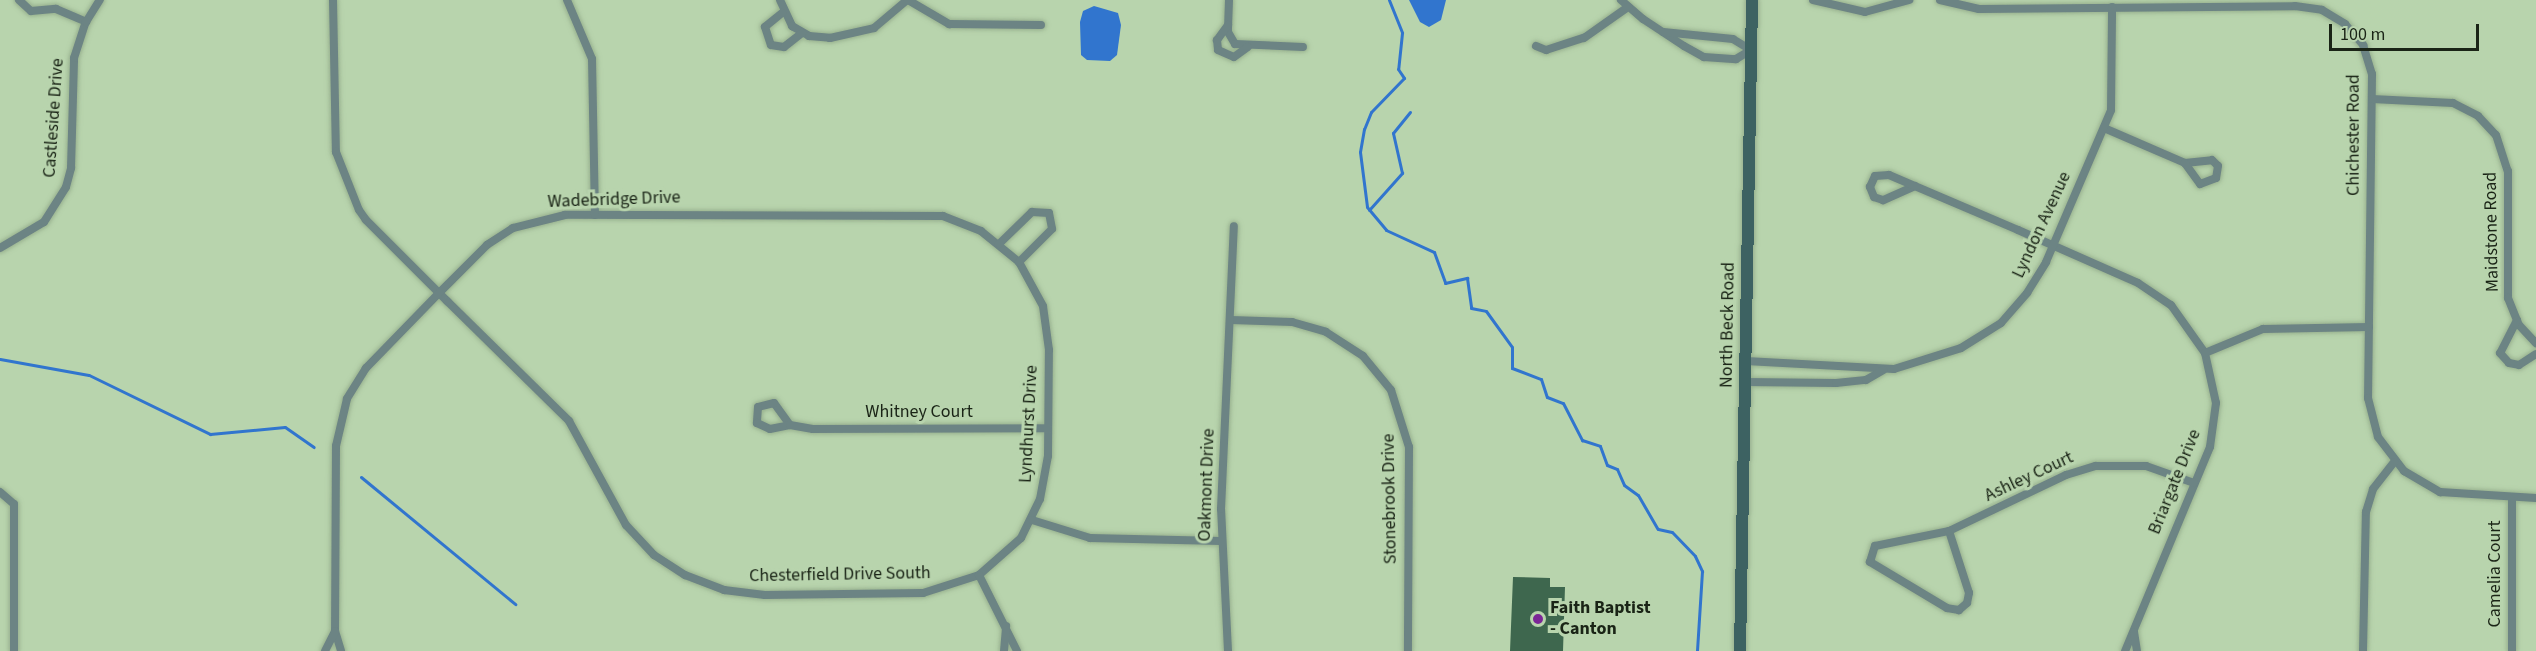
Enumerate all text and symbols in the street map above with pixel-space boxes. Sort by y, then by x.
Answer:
scale bar [2332,12,2482,50]
text: 100 m [2340,22,2385,47]
street label: Castleside Drive [39,58,69,178]
street label: Chichester Road [2343,74,2365,196]
street label: Lyndon Avenue [2008,168,2076,282]
street label: Maidstone Road [2480,172,2504,292]
street label: Wadebridge Drive [547,187,681,213]
street label: North Beck Road [1716,262,1740,388]
street label: Lyndhurst Drive [1015,365,1043,483]
street label: Whitney Court [865,401,973,423]
street label: Briargate Drive [2144,426,2206,538]
street label: Oakmont Drive [1194,428,1220,542]
street label: Stonebrook Drive [1378,434,1402,564]
street label: Ashley Court [1981,447,2077,507]
street label: Camelia Court [2484,520,2506,628]
street label: Chesterfield Drive South [749,563,931,587]
place label: Faith Baptist - Canton [1550,598,1651,640]
marker: Faith Baptist - Canton [1531,612,1545,626]

